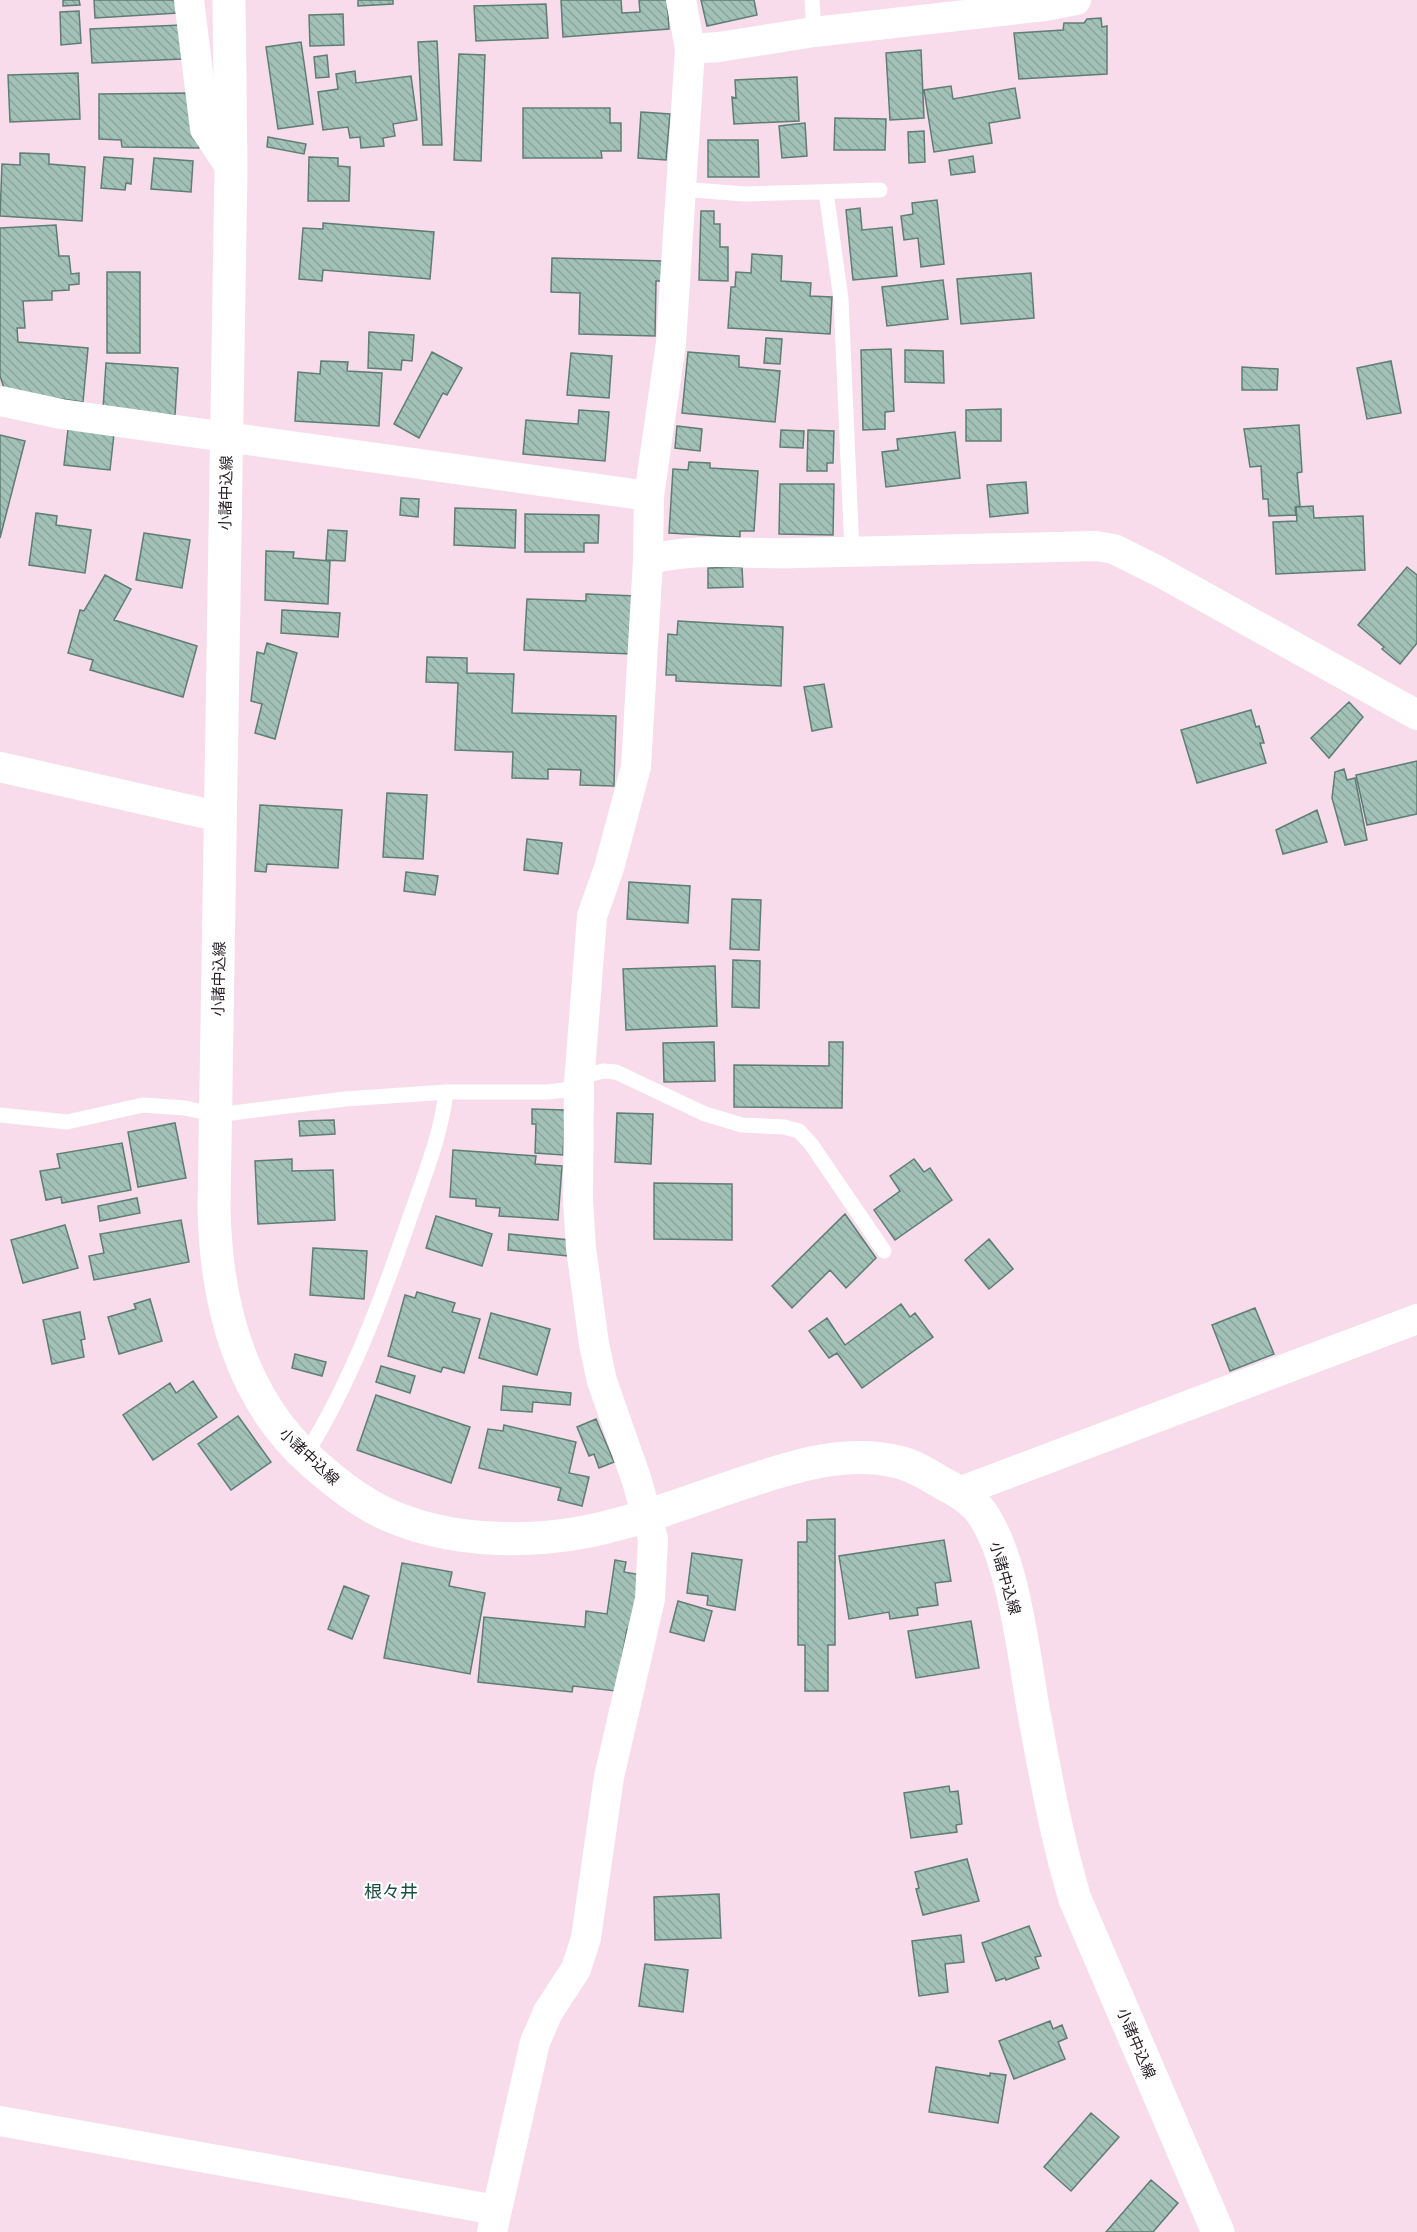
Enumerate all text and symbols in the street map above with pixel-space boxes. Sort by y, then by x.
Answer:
street label: 小諸中込線 [215,455,235,531]
street label: 小諸中込線 [208,941,228,1017]
street label: 小諸中込線 [276,1424,344,1488]
street label: 小諸中込線 [987,1539,1025,1617]
district label: 根々井 [364,1880,418,1902]
street label: 小諸中込線 [1114,2005,1160,2081]

